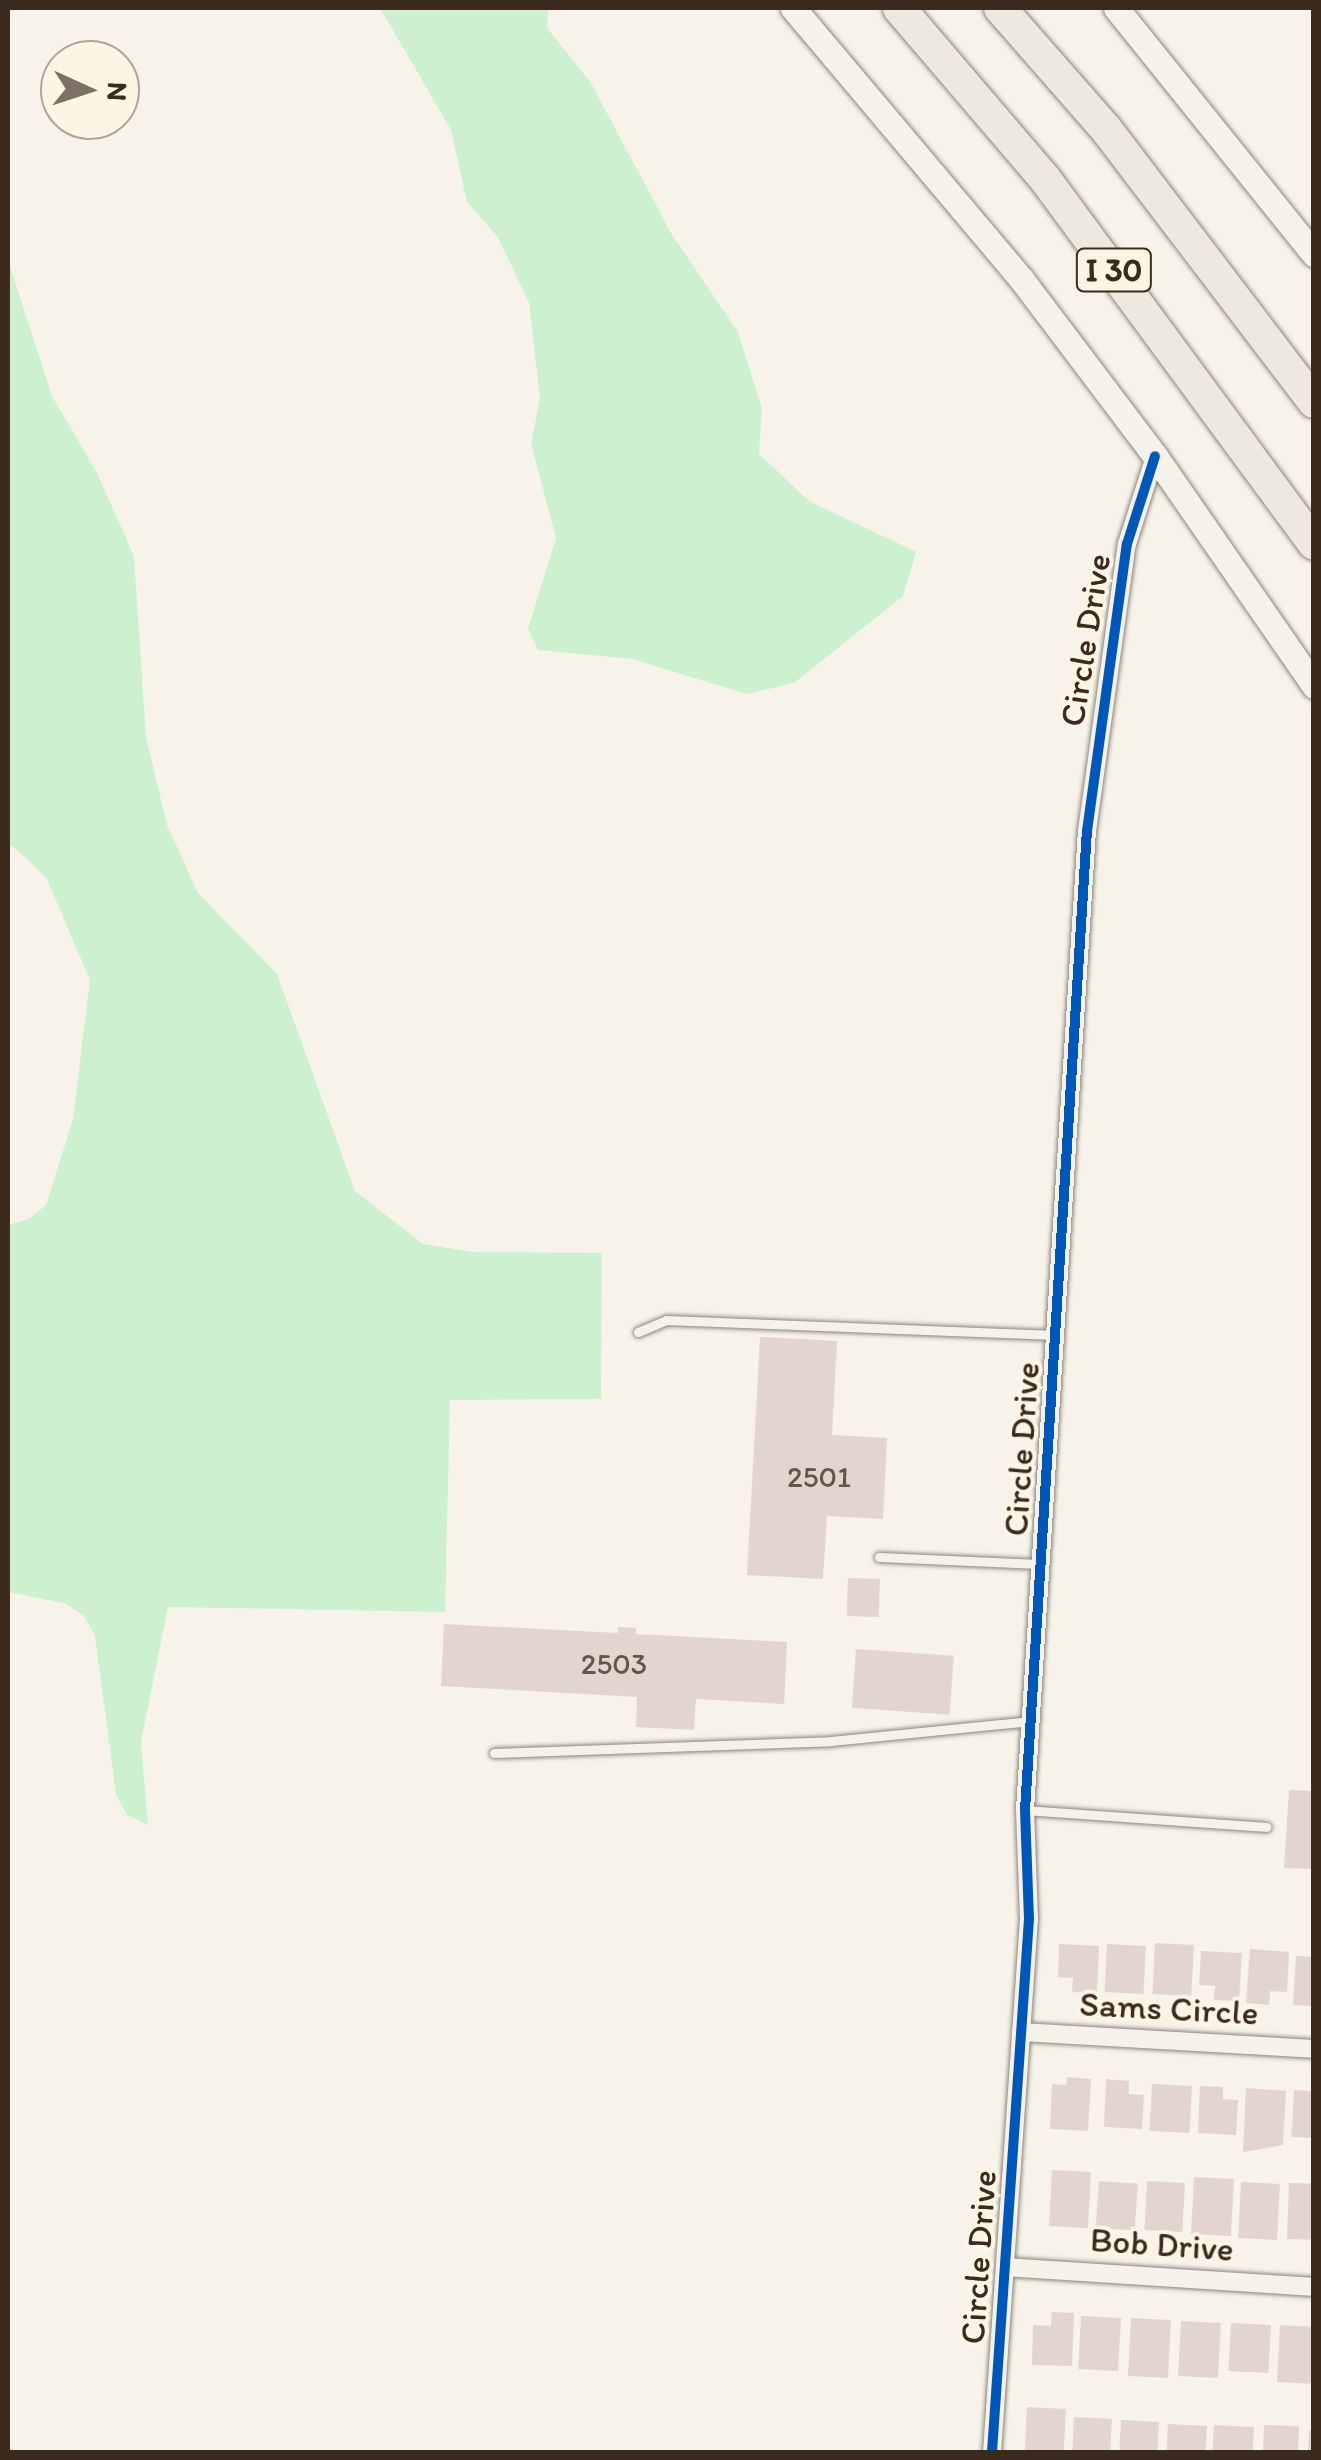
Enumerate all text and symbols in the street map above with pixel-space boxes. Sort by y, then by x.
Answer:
north arrow [40,40,140,140]
text: N [100,81,135,102]
road number: I 30 [1074,243,1154,297]
street label: Circle Drive [1051,551,1119,729]
street label: Circle Drive [994,1360,1048,1538]
house number: 2501 [787,1459,851,1495]
house number: 2503 [581,1646,647,1682]
street label: Sams Circle [1079,1982,1259,2034]
street label: Circle Drive [951,2168,1005,2346]
street label: Bob Drive [1088,2218,1236,2270]

